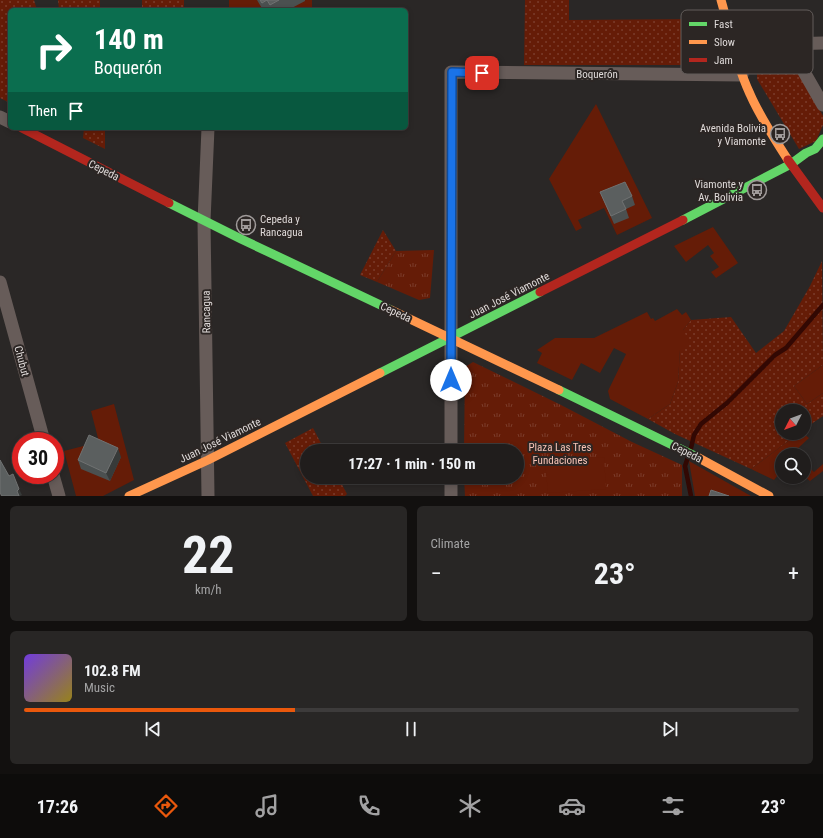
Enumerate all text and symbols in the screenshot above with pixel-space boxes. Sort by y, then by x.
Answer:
legend [681,10,813,74]
text: Fast [714,18,733,31]
text: 140 m [94,23,164,56]
icon: right [28,24,80,76]
text: Slow [714,36,735,49]
text: Jam [714,54,733,67]
pin [465,56,499,90]
text: Boquerón [94,57,162,78]
icon: arrive [471,62,493,84]
street label: Boquerón [576,68,618,81]
icon: arrive [65,100,87,122]
text: Then [28,102,57,120]
place label: Avenida Bolivia y Viamonte [700,122,766,148]
bus stop icon: Avenida Bolivia y Viamonte [769,123,791,145]
street label: Cepeda [86,157,121,184]
place label: Viamonte y Av. Bolivia [694,178,743,204]
bus stop icon: Viamonte y Av. Bolivia [746,179,768,201]
place label: Cepeda y Rancagua [260,213,303,239]
bus stop icon: Cepeda y Rancagua [235,214,257,236]
street label: Juan José Viamonte [467,269,552,321]
street label: Rancagua [200,290,213,333]
street label: Cepeda [378,300,413,325]
street label: Chubut [11,345,32,378]
position arrow [430,359,472,401]
north arrow [775,404,811,440]
map controls [775,404,811,484]
street label: Juan José Viamonte [177,415,263,466]
speed limit sign: 30 [12,432,64,484]
street label: Cepeda [669,439,704,466]
park label: Plaza Las Tres Fundaciones [528,441,592,467]
button: search [775,448,811,484]
text: 17:27 · 1 min · 150 m [348,455,476,473]
text: 22 [182,525,235,586]
text: Climate [431,536,470,551]
text: 23° [594,556,636,591]
text: − [431,561,442,586]
text: + [788,561,799,586]
text: km/h [195,582,222,597]
text: 102.8 FM [84,662,141,680]
text: Music [84,680,115,695]
icon: previous [142,718,164,740]
icon: pause [400,718,422,740]
icon: next [659,718,681,740]
icon: directions [152,792,180,820]
icon: music [253,792,281,820]
icon: phone [355,792,383,820]
icon: climate [456,792,484,820]
icon: car [558,792,586,820]
icon: filters [659,792,687,820]
text: 17:26 [37,796,78,817]
text: 23° [761,796,786,817]

